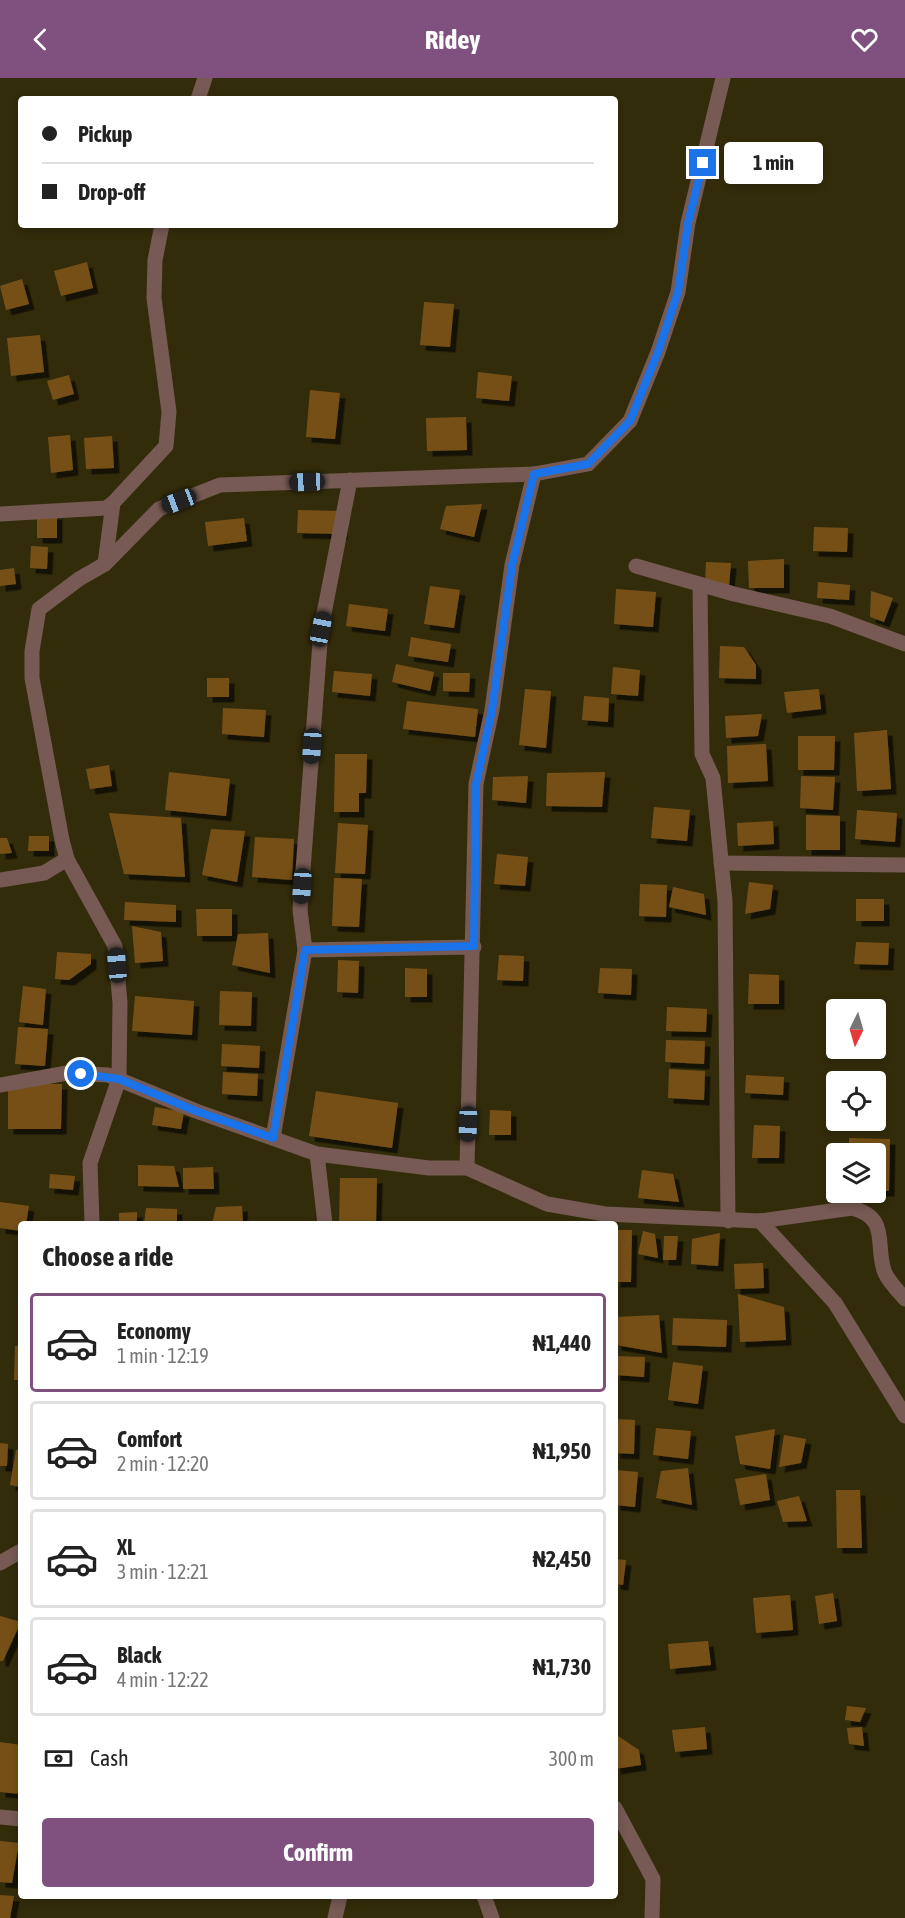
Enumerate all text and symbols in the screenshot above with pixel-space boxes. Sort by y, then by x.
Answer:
icon: back [24,23,57,56]
icon: heart [848,23,881,56]
text: Ridey [425,24,480,55]
text: Pickup [78,121,133,147]
callout: 1 min [724,142,823,184]
route end [689,149,716,176]
text: 1 min [753,151,794,174]
text: Drop-off [78,179,145,205]
car [289,472,325,492]
car [159,486,199,516]
car [309,610,333,648]
car [302,727,322,765]
car [292,867,312,905]
car [106,946,128,984]
north arrow [826,999,886,1059]
map controls [826,999,886,1203]
route start [67,1060,94,1087]
button: locate [826,1071,886,1131]
car [458,1106,478,1142]
button: layers [826,1143,886,1203]
text: Choose a ride [42,1241,174,1272]
icon: car [45,1316,99,1370]
text: Economy [117,1318,191,1344]
text: ₦1,440 [533,1330,591,1356]
text: 1 min · 12:19 [117,1344,209,1367]
icon: car [45,1424,99,1478]
text: Comfort [117,1426,182,1452]
text: ₦1,950 [533,1438,591,1464]
text: 2 min · 12:20 [117,1452,209,1475]
icon: car [45,1532,99,1586]
text: XL [117,1534,135,1560]
text: ₦2,450 [533,1546,591,1572]
text: 3 min · 12:21 [117,1560,209,1583]
icon: car [45,1640,99,1694]
text: Black [117,1642,161,1668]
text: ₦1,730 [533,1654,591,1680]
text: 4 min · 12:22 [117,1668,209,1691]
icon: cash [42,1742,75,1775]
text: Cash [90,1745,129,1771]
text: 300 m [549,1747,594,1770]
button: Confirm [42,1818,594,1887]

